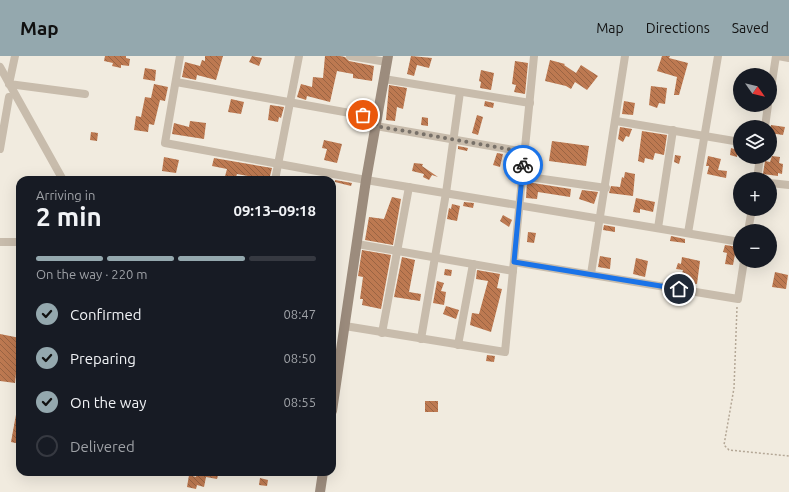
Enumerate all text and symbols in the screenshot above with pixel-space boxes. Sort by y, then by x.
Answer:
text: Map [20,17,59,39]
text: Map [596,20,624,36]
text: Directions [646,20,710,36]
text: Saved [732,20,769,36]
north arrow [733,68,777,112]
map controls [733,68,777,268]
pin [346,98,380,132]
icon: bag [352,104,374,126]
button: layers [733,120,777,164]
courier [503,145,543,185]
icon: bike [512,154,534,176]
button: + [733,172,777,216]
text: Arriving in [36,188,95,202]
text: 2 min [36,202,102,231]
text: 09:13–09:18 [233,202,316,219]
button: − [733,224,777,268]
text: On the way · 220 m [36,267,148,281]
pin [662,272,696,306]
icon: home [668,278,690,300]
icon: check [36,303,58,325]
text: Confirmed [70,306,142,323]
text: 08:47 [283,307,316,321]
icon: check [36,347,58,369]
text: Preparing [70,350,136,367]
text: 08:50 [283,351,316,365]
icon: check [36,391,58,413]
text: On the way [70,394,146,411]
text: 08:55 [283,395,316,409]
text: Delivered [70,438,135,455]

